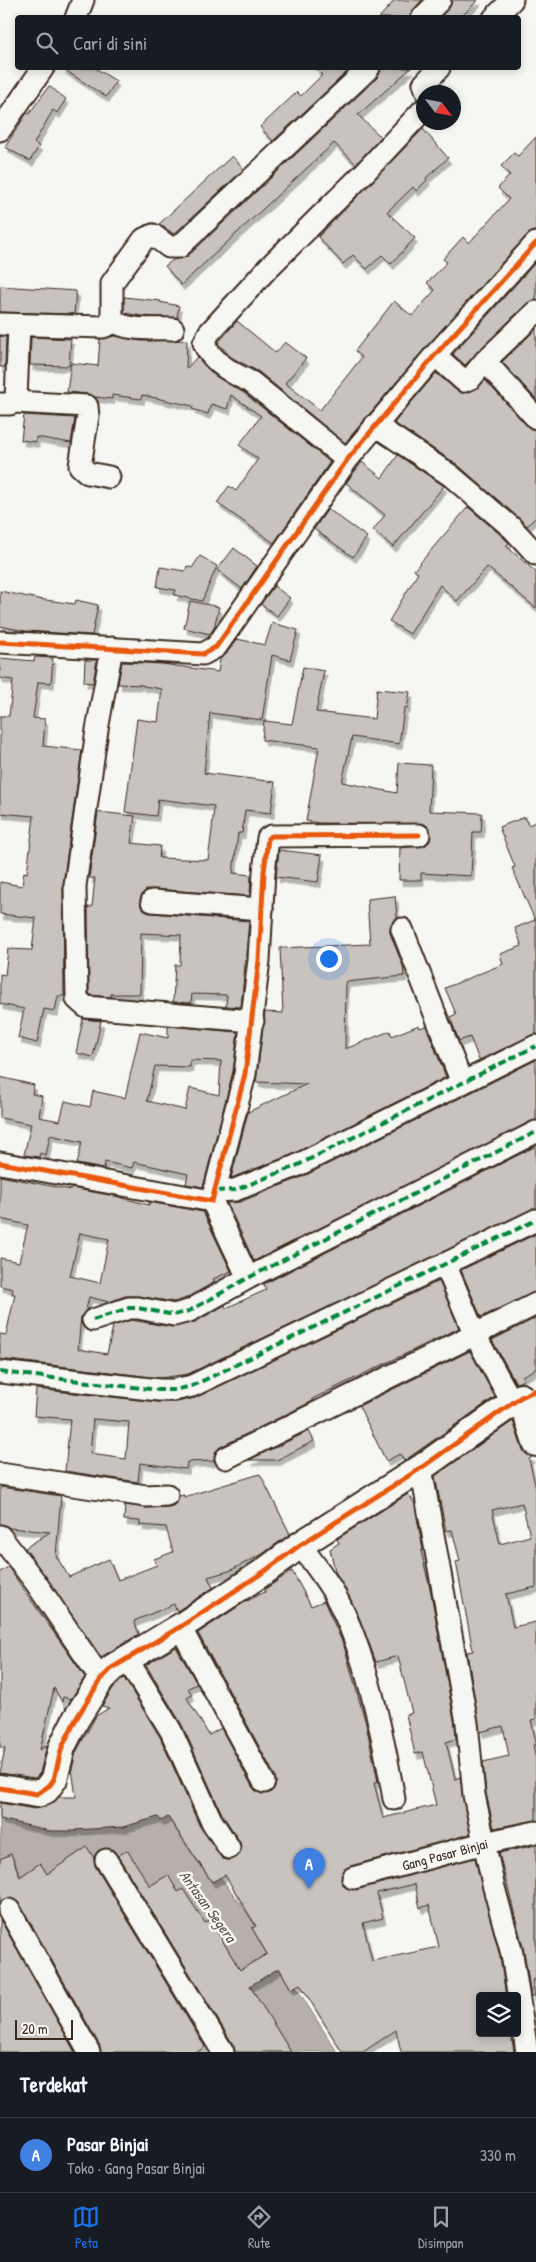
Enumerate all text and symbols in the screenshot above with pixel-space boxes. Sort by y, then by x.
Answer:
search box [15,15,521,70]
icon: search [33,29,61,57]
text: Cari di sini [73,30,147,56]
north arrow [416,85,461,130]
your location [316,946,342,972]
street label: Gang Pasar Binjai [400,1833,489,1874]
pin: A [293,1848,325,1889]
water label: Antasan Segera [175,1866,242,1948]
map controls [476,1992,521,2037]
button: layers [476,1992,521,2037]
scale bar [15,2017,72,2040]
text: 20 m [22,2019,48,2038]
text: Terdekat [20,2070,87,2099]
text: Pasar Binjai [67,2131,149,2157]
text: A [32,2144,40,2166]
text: 330 m [480,2144,516,2166]
text: Toko · Gang Pasar Binjai [67,2157,205,2179]
tab: Peta [72,2203,100,2252]
tab: Rute [245,2203,273,2252]
tab: Disimpan [418,2203,464,2252]

